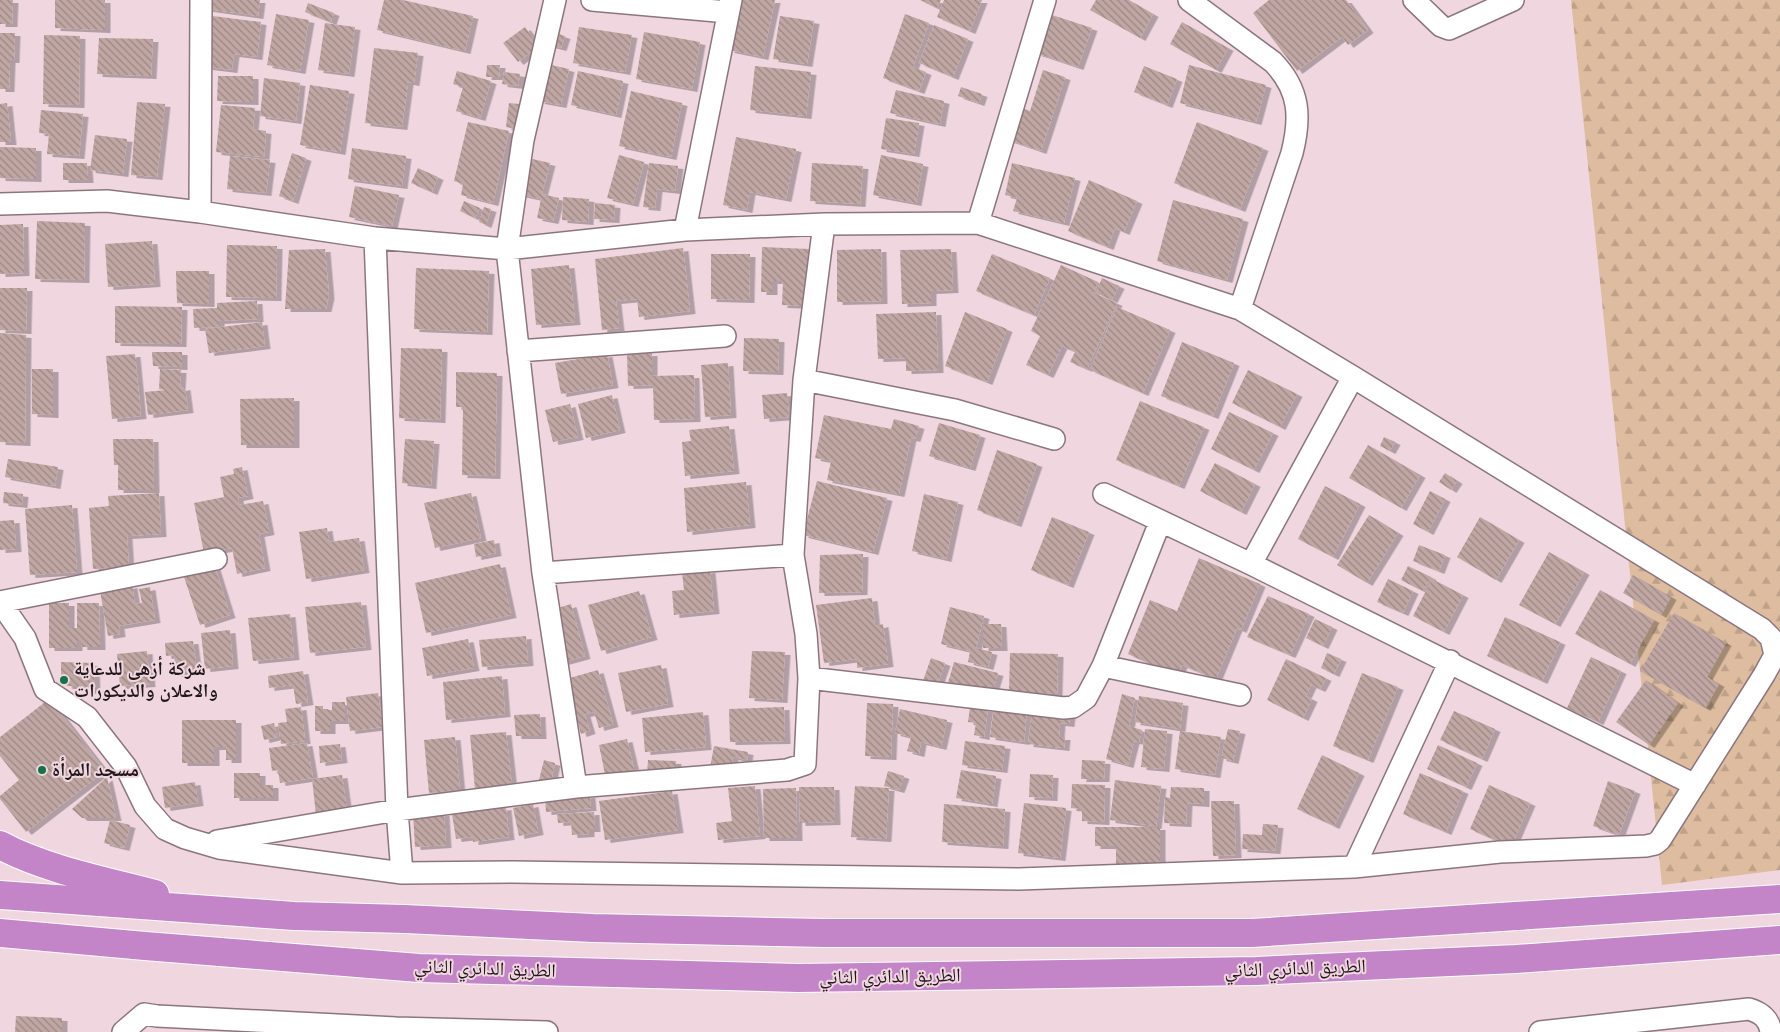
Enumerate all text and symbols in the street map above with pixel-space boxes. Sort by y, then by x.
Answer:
place label: شركة أزهى للدعاية والاعلان والديكورات [74,655,218,706]
marker: شركة أزهى للدعاية والاعلان والديكورات [58,674,70,686]
place label: مسجد المرأة [52,756,139,785]
marker: مسجد المرأة [36,764,48,776]
street label: الطريق الدائري الثاني [414,952,556,986]
street label: الطريق الدائري الثاني [1224,952,1366,986]
street label: الطريق الدائري الثاني [819,961,961,993]

